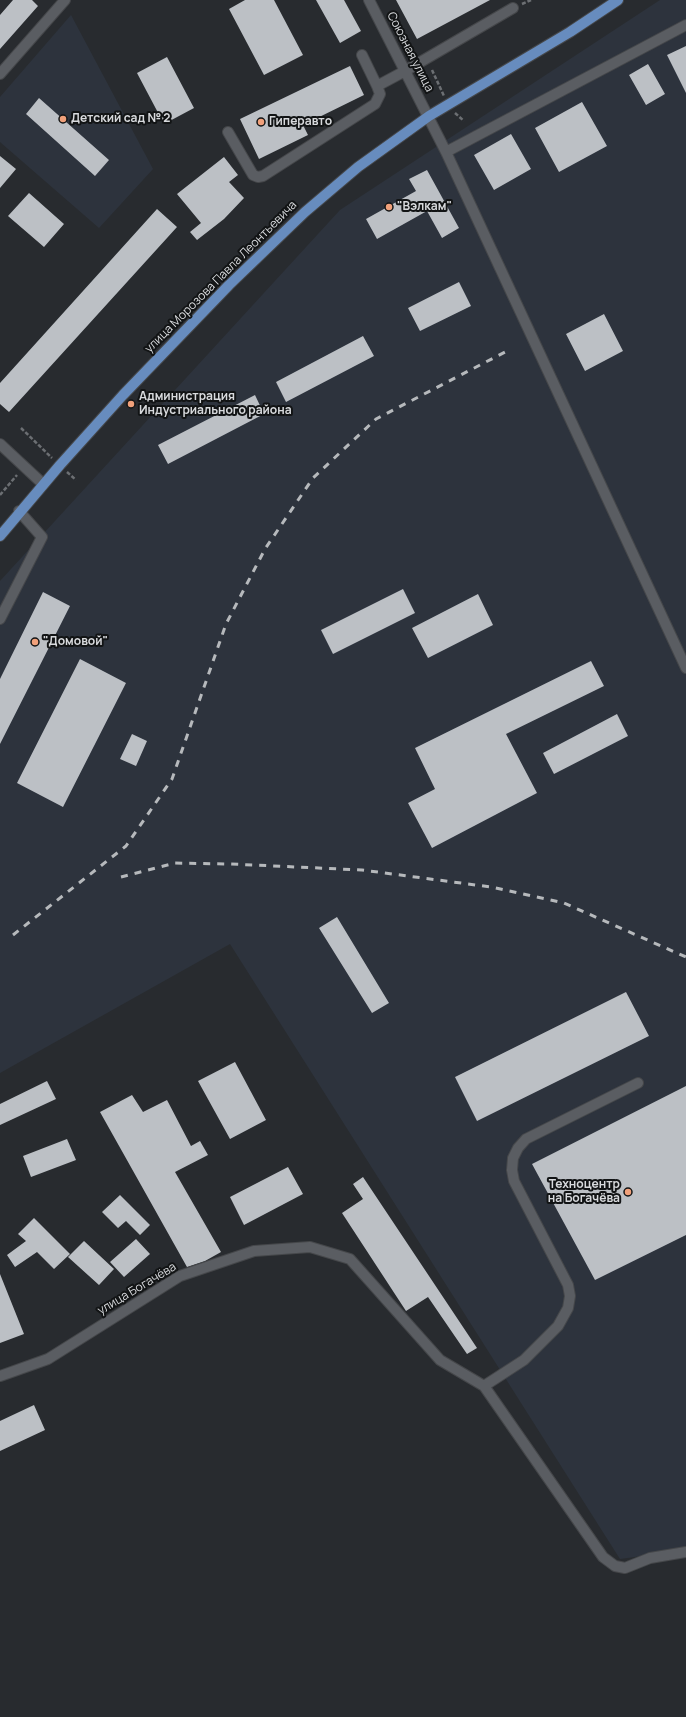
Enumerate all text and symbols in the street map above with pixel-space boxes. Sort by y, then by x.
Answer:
street label: Союзная улица [384,10,436,94]
place label: Детский сад № 2 [71,112,171,126]
marker: Детский сад № 2 [58,114,68,124]
place label: Гиперавто [269,115,332,129]
marker: Гиперавто [256,117,266,127]
street label: улица Морозова Павла Леонтьевича [142,198,300,356]
place label: "Вэлкам" [397,200,452,214]
marker: "Вэлкам" [384,202,394,212]
place label: Администрация Индустриального района [139,390,292,418]
marker: Администрация Индустриального района [126,399,136,409]
place label: "Домовой" [43,635,108,649]
marker: "Домовой" [30,637,40,647]
place label: Техноцентр на Богачёва [548,1178,620,1206]
marker: Техноцентр на Богачёва [623,1187,633,1197]
street label: улица Богачёва [95,1260,179,1318]

